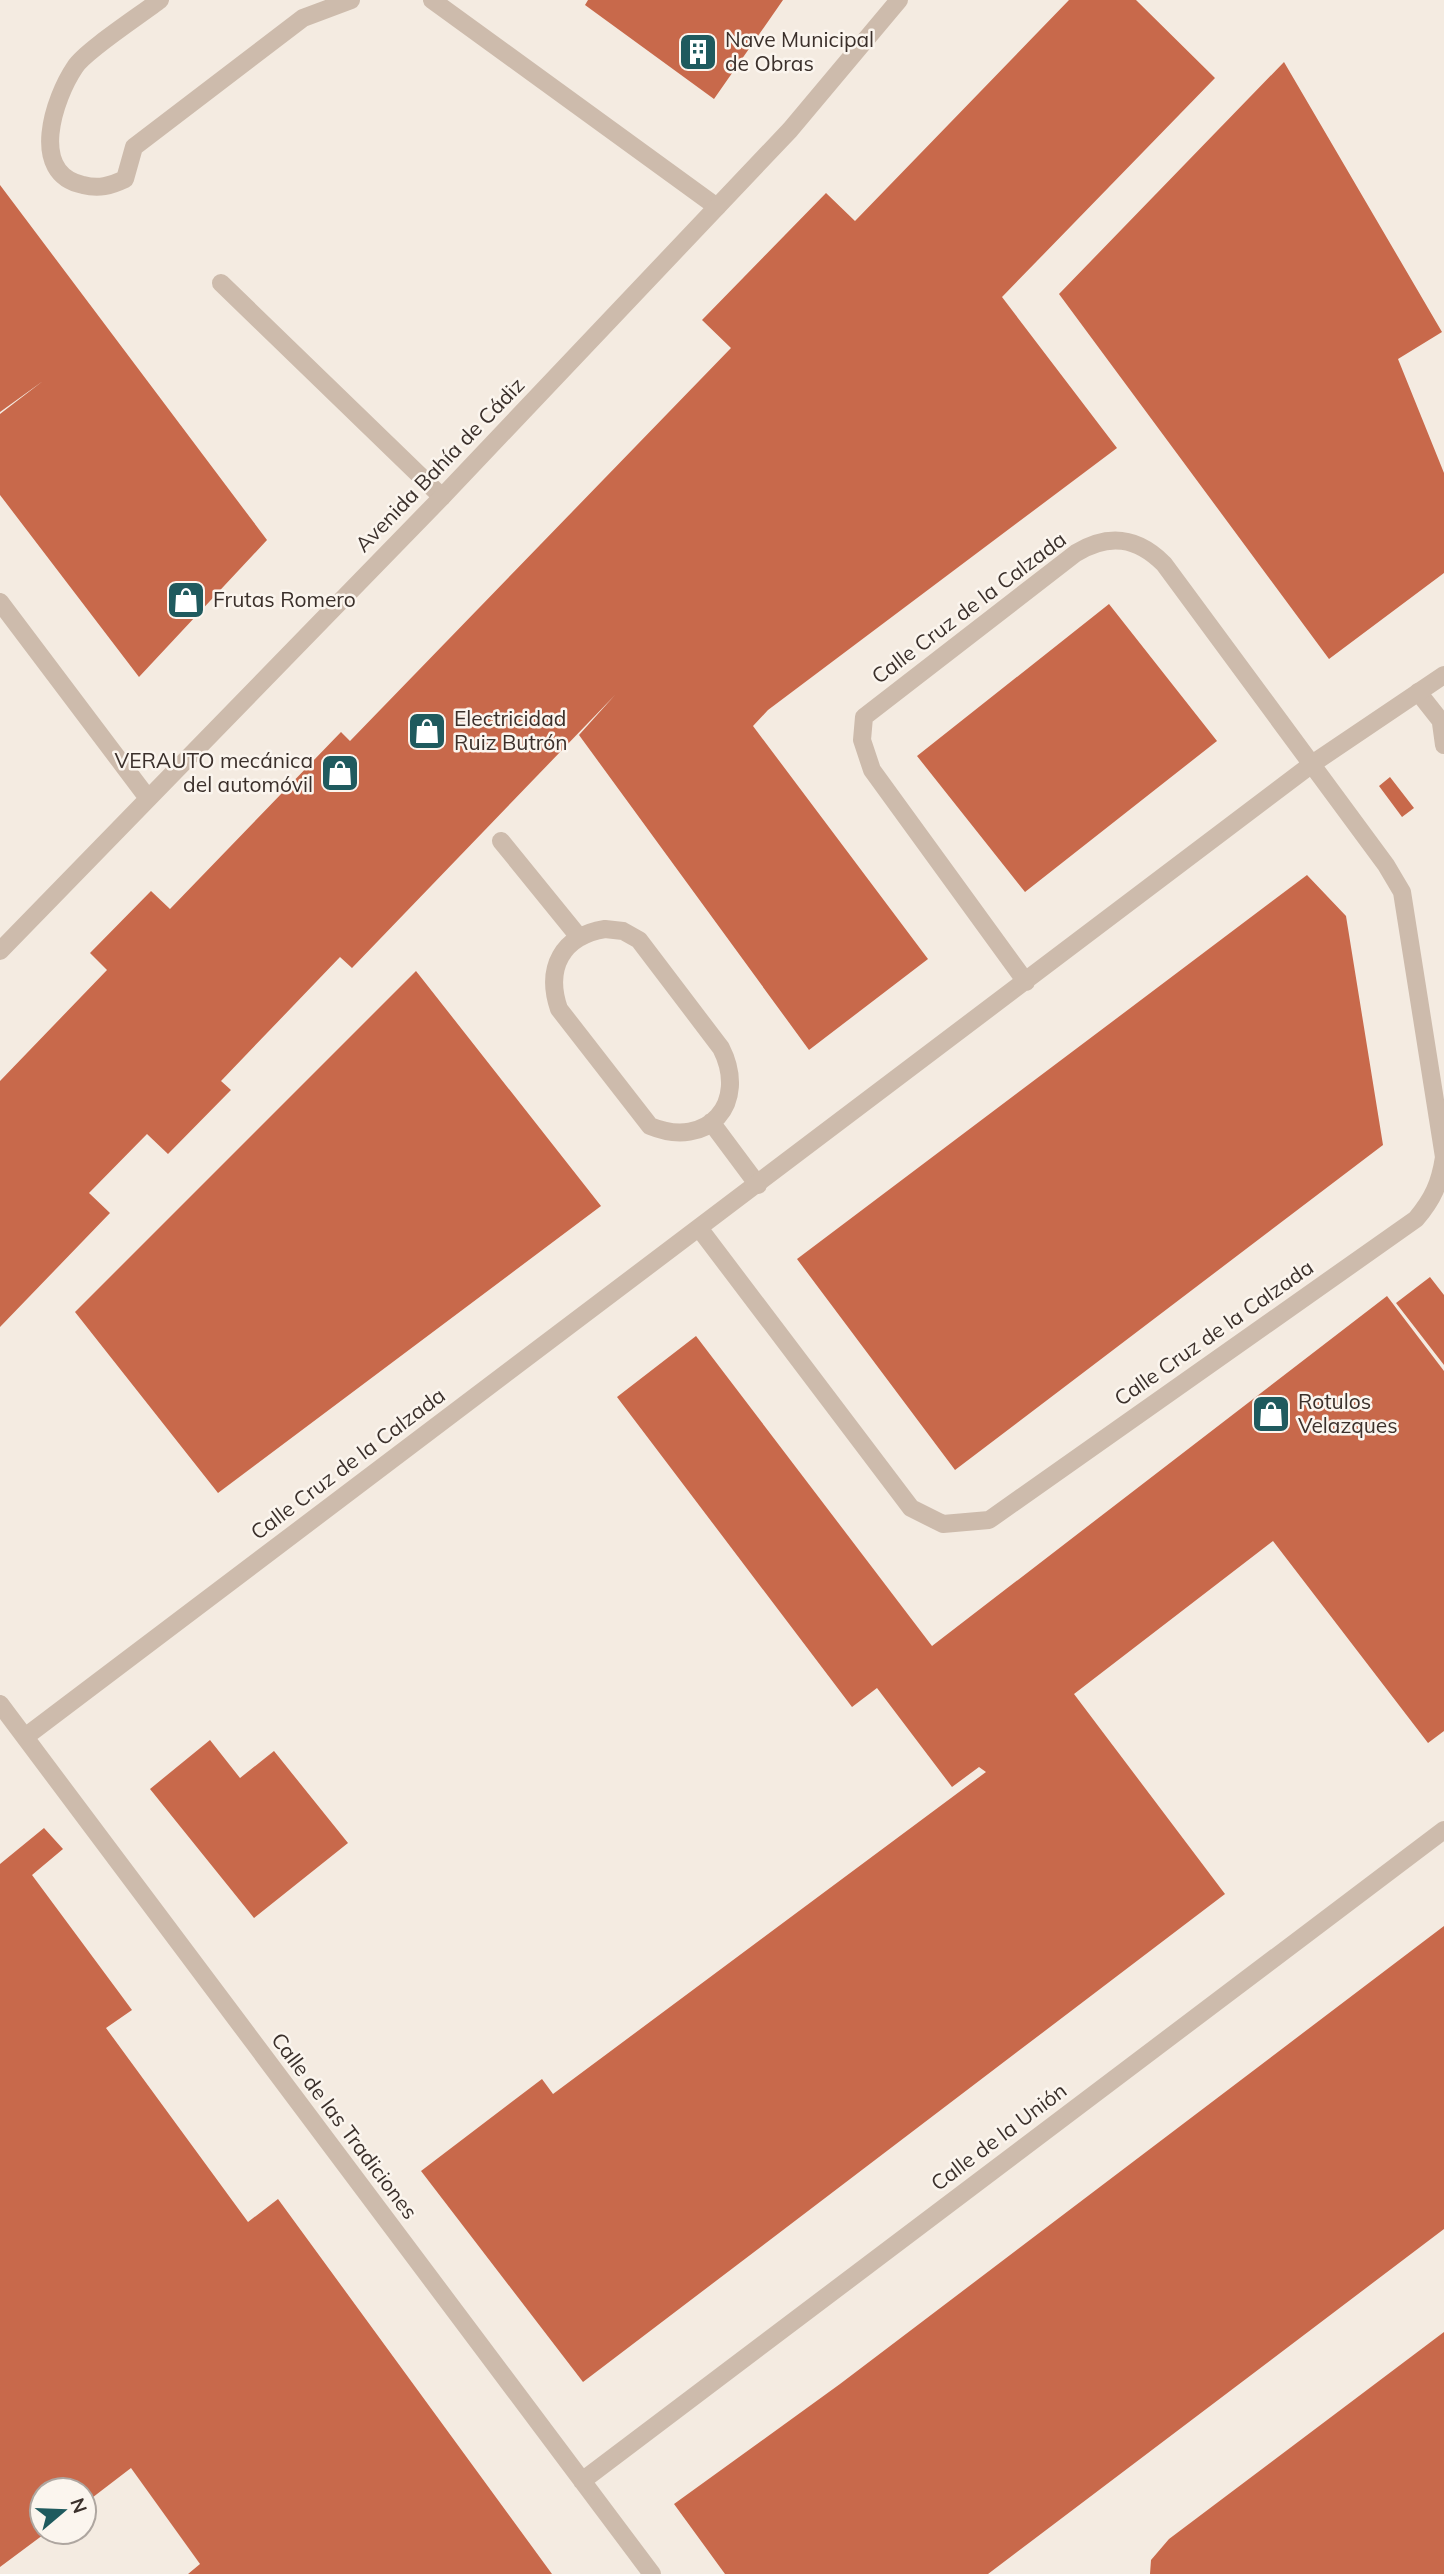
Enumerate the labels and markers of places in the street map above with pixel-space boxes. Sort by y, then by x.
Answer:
place label: Nave Municipal de Obras [725,26,874,76]
building icon: Nave Municipal de Obras [677,31,719,73]
shop icon: Frutas Romero [165,579,207,621]
place label: Frutas Romero [213,586,356,612]
place label: Electricidad Ruiz Butrón [454,705,568,755]
shop icon: Electricidad Ruiz Butrón [406,710,448,752]
place label: VERAUTO mecánica del automóvil [115,747,313,797]
shop icon: VERAUTO mecánica del automóvil [319,752,361,794]
place label: Rotulos Velazques [1298,1388,1398,1438]
shop icon: Rotulos Velazques [1250,1393,1292,1435]

